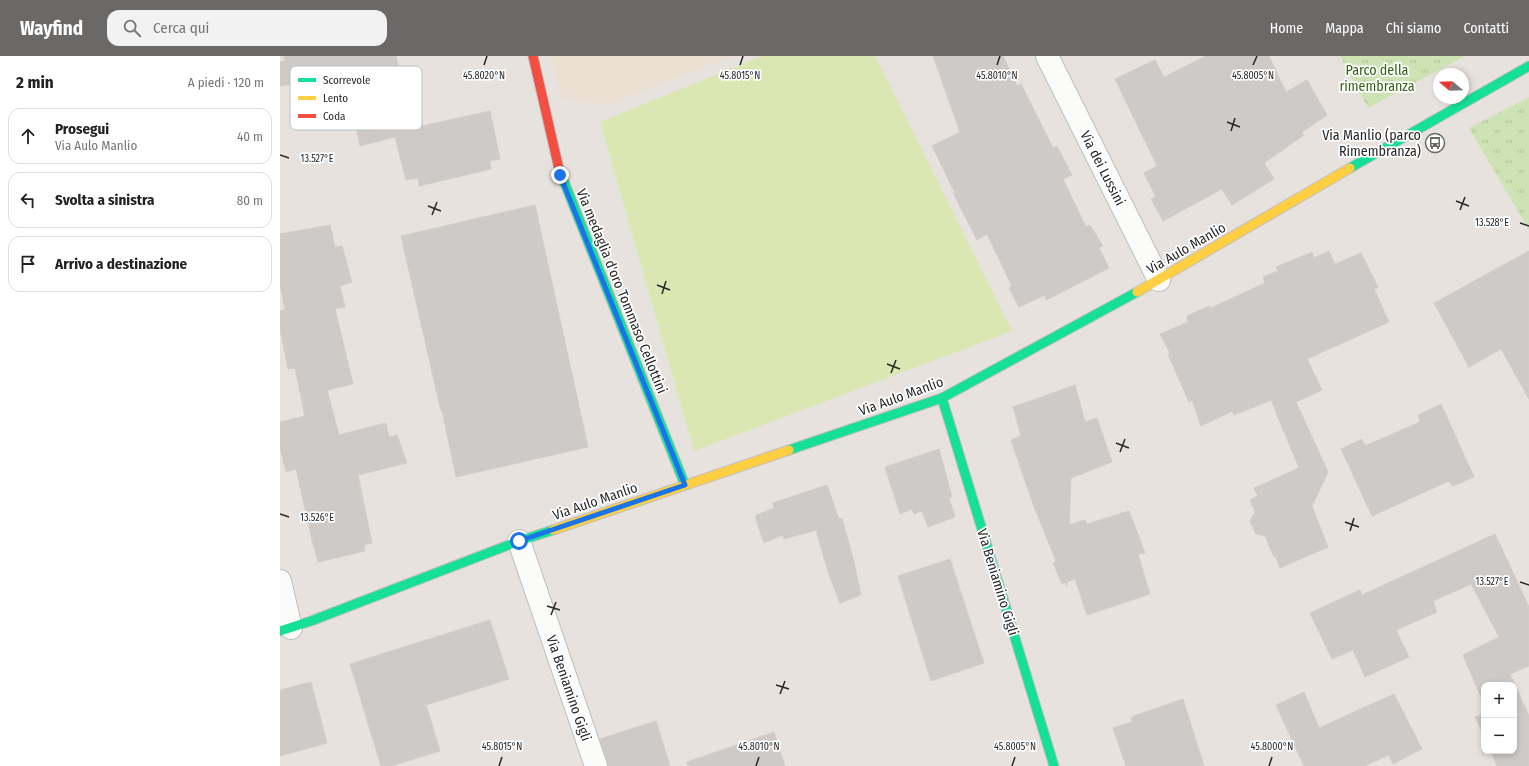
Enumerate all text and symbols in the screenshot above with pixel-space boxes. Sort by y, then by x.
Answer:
search box [107,10,387,46]
text: Wayfind [20,17,83,40]
icon: search [121,17,143,39]
text: Cerca qui [153,19,209,37]
text: Home [1270,20,1303,37]
text: Mappa [1325,20,1364,37]
text: Chi siamo [1386,20,1441,37]
text: Contatti [1463,20,1509,37]
park label: Parco della rimembranza [1339,62,1415,95]
legend [290,66,422,130]
north arrow [1433,68,1469,104]
text: 45.8020°N [463,70,505,82]
text: 45.8015°N [720,70,760,82]
text: 45.8010°N [976,70,1018,82]
text: 45.8005°N [1232,70,1274,82]
text: 2 min [16,72,54,93]
text: Scorrevole [323,74,370,87]
text: A piedi · 120 m [188,75,264,90]
text: Lento [323,92,348,105]
text: Coda [323,110,345,123]
text: Prosegui [55,120,109,138]
icon: ahead [17,125,39,147]
place label: Via Manlio (parco Rimembranza) [1322,127,1421,160]
street label: Via dei Lussini [1076,128,1129,208]
text: 40 m [237,129,263,144]
bus stop icon: Via Manlio (parco Rimembranza) [1424,132,1446,154]
text: Via Aulo Manlio [55,138,137,153]
text: 13.527°E [301,153,334,165]
route end [551,166,569,184]
street label: Via medaglia d'oro Tommaso Cellottini [573,186,671,396]
icon: left [17,189,39,211]
text: Svolta a sinistra [55,191,155,209]
text: 80 m [237,193,263,208]
text: 13.528°E [1475,217,1509,229]
street label: Via Aulo Manlio [1144,219,1229,278]
icon: arrive [17,253,39,275]
text: Arrivo a destinazione [55,255,187,273]
street label: Via Aulo Manlio [857,373,946,420]
street label: Via Aulo Manlio [551,479,640,524]
text: 13.526°E [300,512,334,524]
street label: Via Beniamino Gigli [973,527,1022,638]
route start [510,532,528,550]
text: 13.527°E [1476,576,1509,588]
street label: Via Beniamino Gigli [542,633,595,743]
map controls [1481,682,1517,754]
button: + [1481,682,1517,718]
button: − [1481,718,1517,754]
text: 45.8015°N [482,741,522,753]
text: 45.8010°N [738,741,780,753]
text: 45.8005°N [994,741,1036,753]
text: 45.8000°N [1251,741,1293,753]

